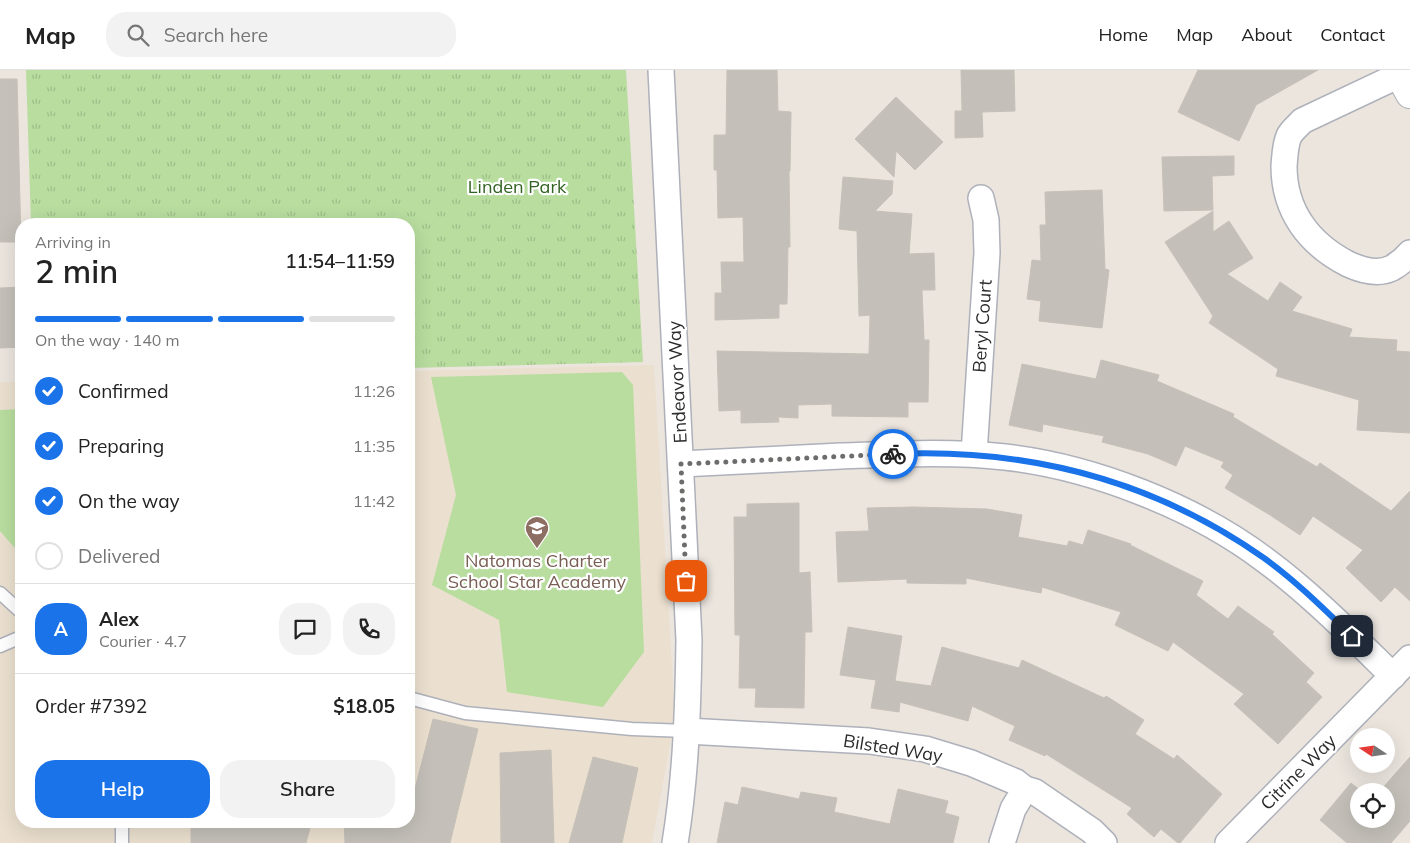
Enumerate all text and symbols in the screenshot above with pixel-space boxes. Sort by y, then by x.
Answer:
search box [106,12,456,57]
text: Map [25,20,76,50]
icon: search [124,21,152,49]
text: Search here [164,23,268,47]
text: Home [1098,23,1148,46]
text: Map [1176,23,1213,46]
text: About [1241,23,1292,46]
text: Contact [1320,23,1385,46]
park label: Linden Park [468,175,567,198]
text: Arriving in [35,232,111,252]
text: 11:54–11:59 [285,249,395,273]
text: 2 min [35,251,118,291]
street label: Beryl Court [967,279,997,373]
street label: Endeavor Way [662,320,692,444]
text: On the way · 140 m [35,330,180,350]
icon: check [35,377,63,405]
text: Confirmed [78,379,169,403]
text: 11:26 [353,381,395,401]
courier [868,429,918,479]
icon: check [35,432,63,460]
text: Preparing [78,434,164,458]
text: 11:35 [353,436,395,456]
icon: bike [879,440,907,468]
icon: check [35,487,63,515]
text: On the way [78,489,180,513]
text: 11:42 [353,491,395,511]
school or university icon: Natomas Charter School Star Academy [524,515,550,549]
text: Delivered [78,544,160,568]
place label: Natomas Charter School Star Academy [448,549,627,593]
pin [665,560,707,602]
icon: bag [672,567,700,595]
button: chat [279,603,331,655]
button: phone [343,603,395,655]
text: Alex [99,607,139,631]
pin [1331,615,1373,657]
text: A [54,617,68,641]
icon: home [1338,622,1366,650]
text: Courier · 4.7 [99,631,187,651]
text: Order #7392 [35,694,147,718]
text: $18.05 [333,694,395,718]
north arrow [1350,728,1395,772]
map controls [1350,728,1395,828]
street label: Bilsted Way [842,729,945,767]
street label: Citrine Way [1255,729,1341,815]
button: Help [35,760,210,818]
button: Share [220,760,395,818]
button: locate [1350,783,1395,828]

